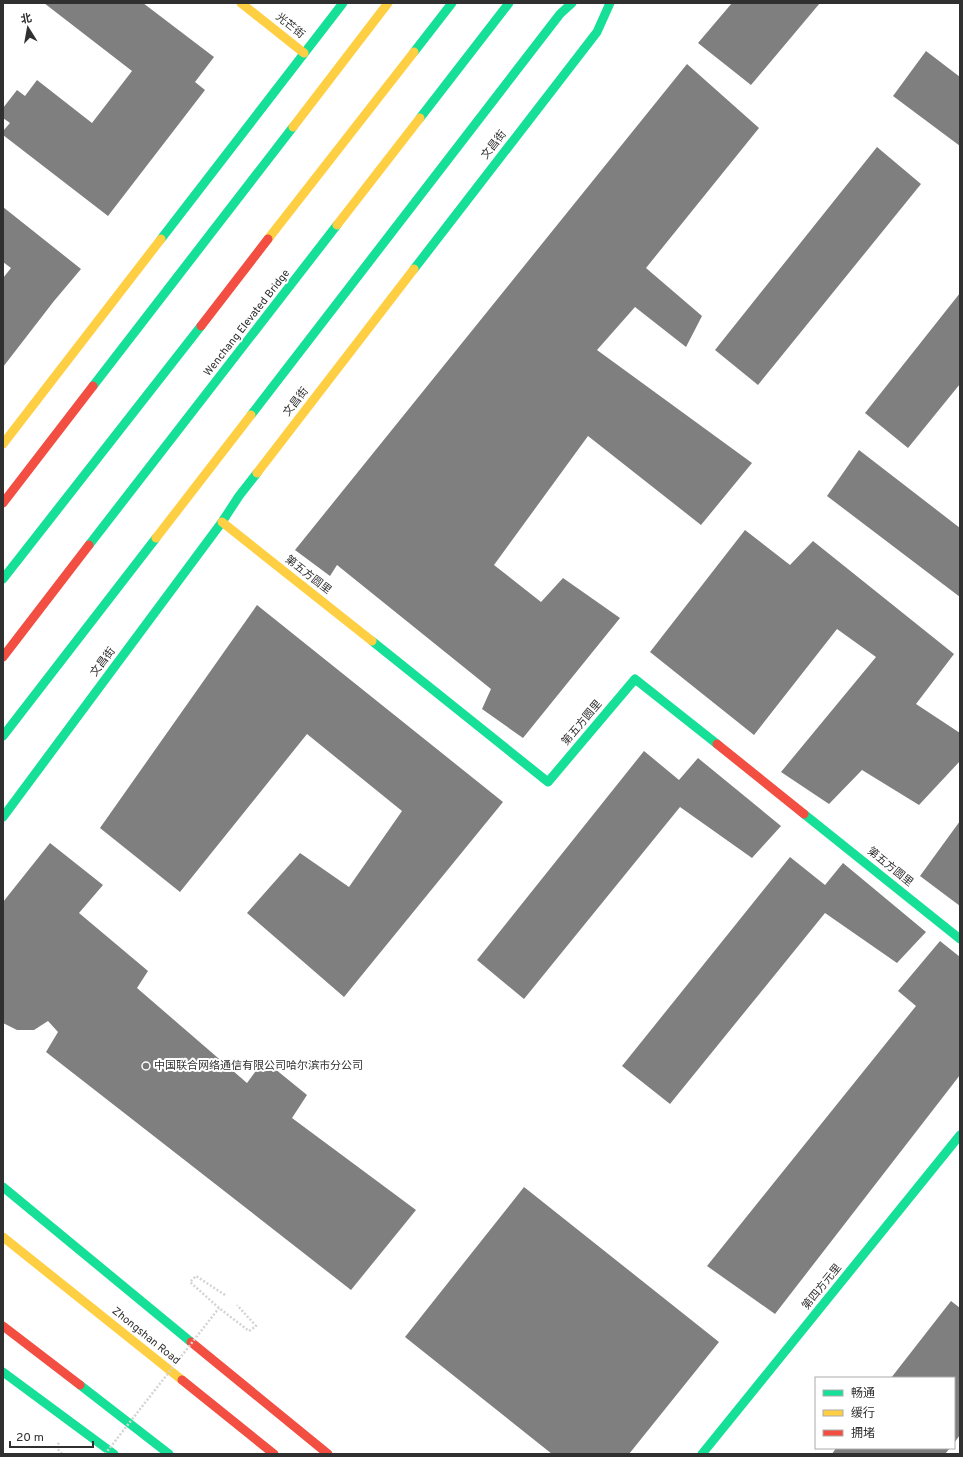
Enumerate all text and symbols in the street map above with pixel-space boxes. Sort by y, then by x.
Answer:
north arrow [8,8,48,48]
street label: 光芒街 [273,10,307,42]
text: 北 [20,11,33,27]
street label: 文昌街 [478,128,510,162]
street label: Wenchang Elevated Bridge [201,267,293,379]
street label: 文昌街 [280,385,312,419]
street label: 第五方圆里 [282,553,334,597]
street label: 文昌街 [87,645,119,679]
street label: 第五方圆里 [559,697,605,749]
street label: 第五方圆里 [864,844,916,890]
place label: 中国联合网络通信有限公司哈尔滨市分公司 [154,1059,363,1073]
marker: 中国联合网络通信有限公司哈尔滨市分公司 [141,1061,151,1071]
street label: 第四方元里 [799,1261,845,1313]
street label: Zhongshan Road [109,1304,183,1368]
legend [815,1377,955,1449]
text: 畅通 [851,1386,875,1402]
text: 缓行 [851,1406,875,1422]
scale bar [10,1423,93,1449]
text: 拥堵 [851,1426,875,1442]
text: 20 m [16,1430,44,1446]

